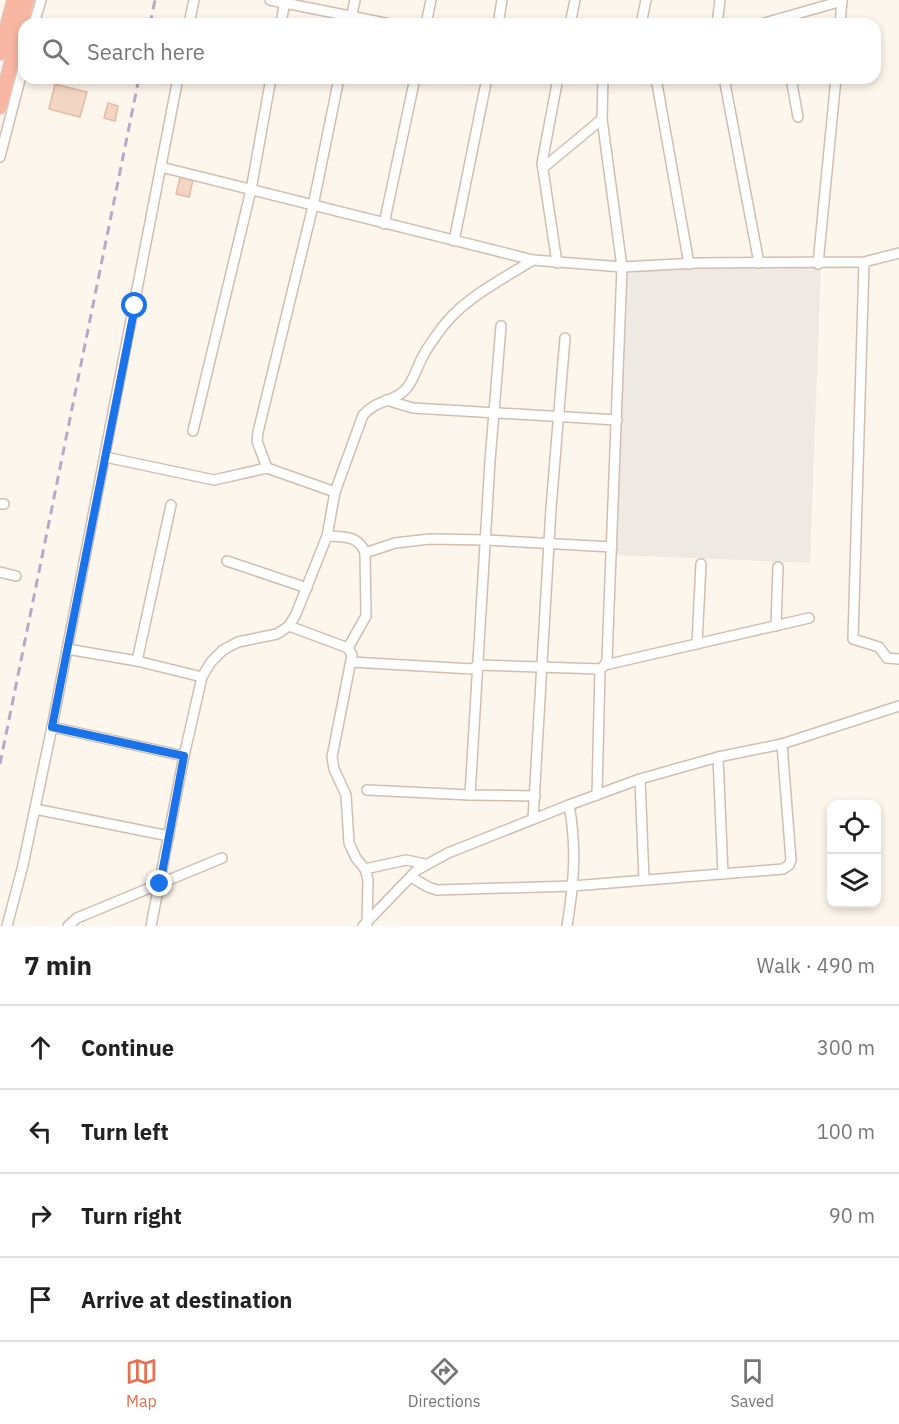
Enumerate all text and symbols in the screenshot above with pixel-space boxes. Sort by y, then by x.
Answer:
search box [18,18,881,84]
icon: search [39,35,72,68]
text: Search here [87,37,205,66]
route start [121,292,147,318]
map controls [827,800,881,908]
button: locate [827,800,881,854]
button: layers [827,854,881,908]
route end [146,870,172,896]
text: 7 min [24,948,92,982]
text: Walk · 490 m [757,952,875,979]
icon: ahead [24,1031,57,1064]
text: Continue [81,1033,174,1062]
text: 300 m [817,1034,875,1061]
icon: left [24,1115,57,1148]
text: Turn left [81,1117,169,1146]
text: 100 m [817,1118,875,1145]
icon: right [24,1199,57,1232]
text: Turn right [81,1201,182,1230]
text: 90 m [829,1202,875,1229]
icon: arrive [24,1283,57,1316]
text: Arrive at destination [81,1285,292,1314]
tab: Map [125,1355,158,1411]
tab: Directions [408,1355,481,1411]
tab: Saved [731,1355,774,1411]

